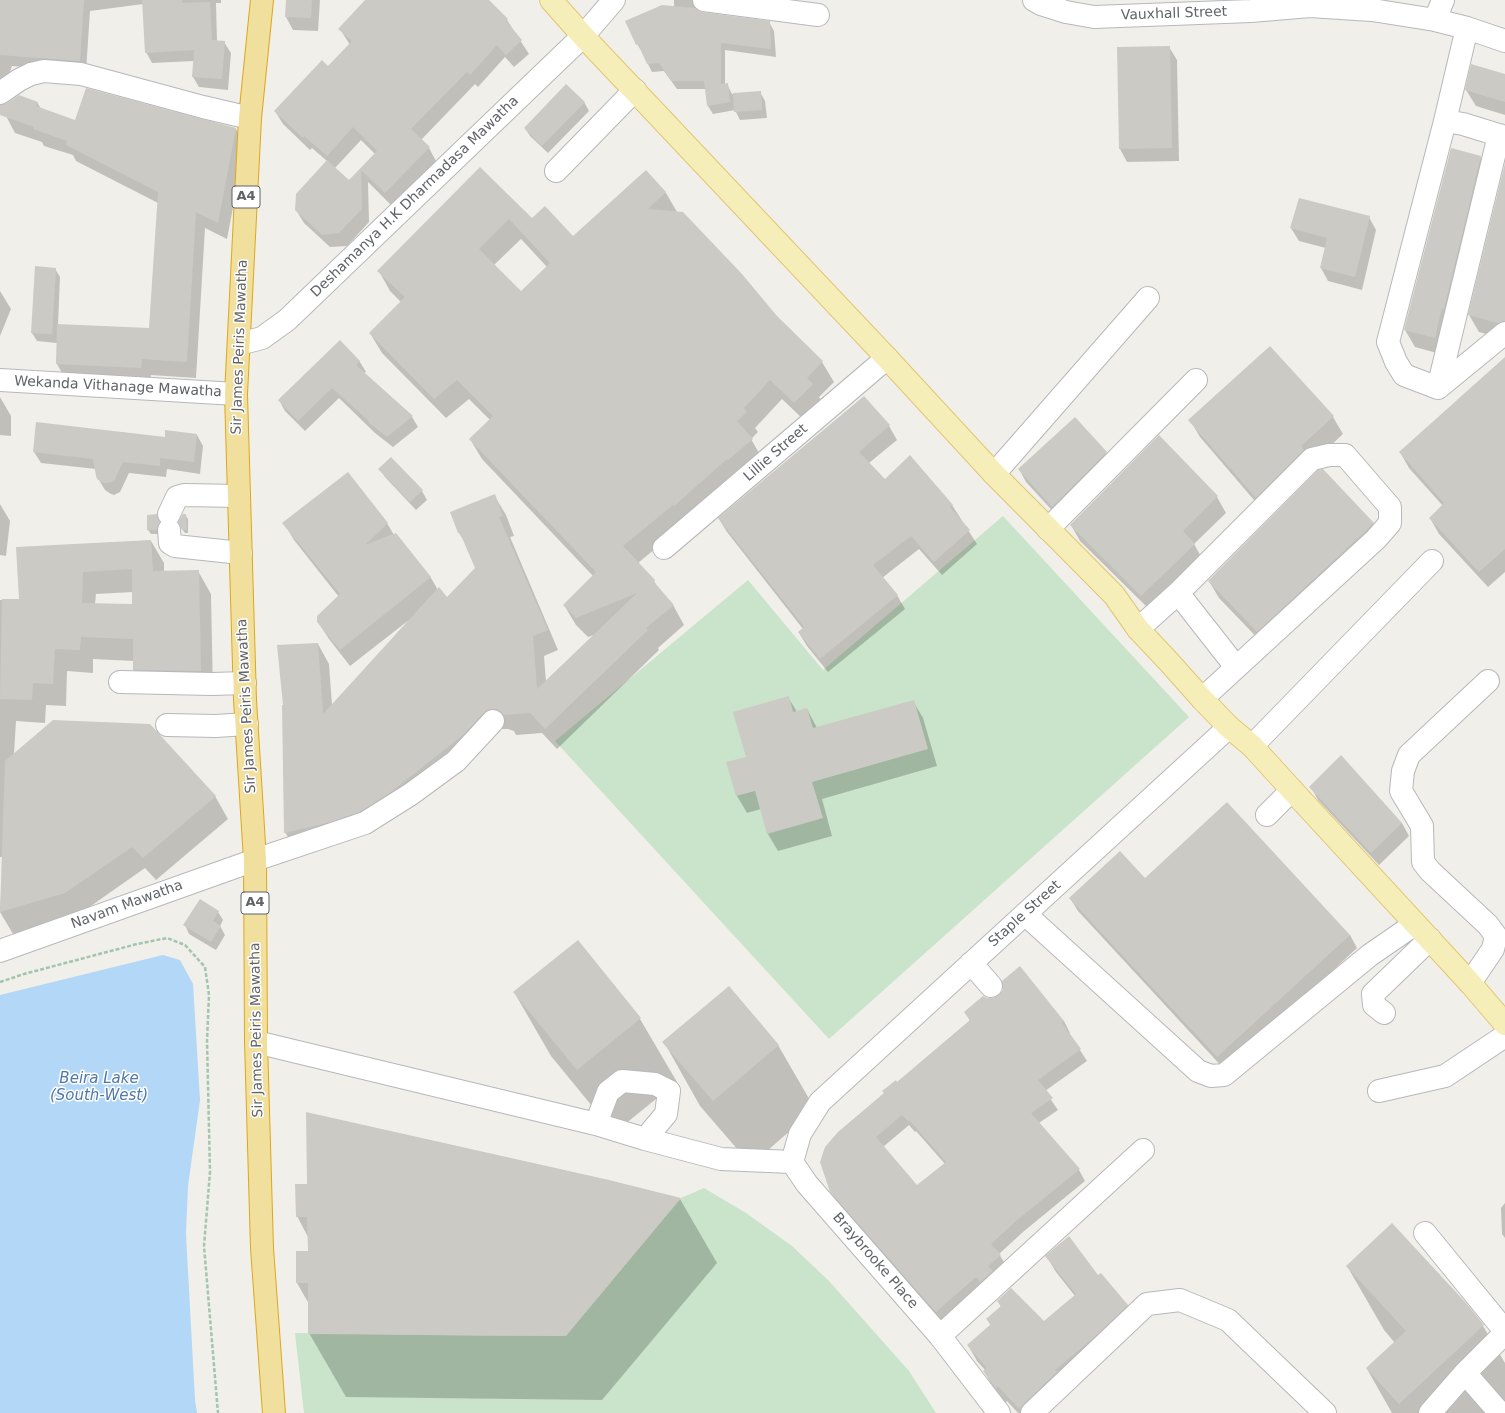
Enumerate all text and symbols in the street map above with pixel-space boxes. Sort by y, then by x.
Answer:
street label: Vauxhall Street [1121,4,1227,24]
street label: Deshamanya H.K Dharmadasa Mawatha [308,93,522,301]
road number: A4 [232,186,260,208]
street label: Sir James Peiris Mawatha [229,259,251,435]
street label: Wekanda Vithanage Mawatha [14,373,222,401]
street label: Lillie Street [741,421,811,485]
street label: Sir James Peiris Mawatha [234,618,260,794]
street label: Navam Mawatha [69,877,185,933]
street label: Staple Street [985,877,1065,951]
road number: A4 [241,892,269,914]
street label: Sir James Peiris Mawatha [247,942,267,1118]
water label: Beira Lake (South-West) [50,1070,148,1105]
street label: Braybrooke Place [829,1210,921,1312]

